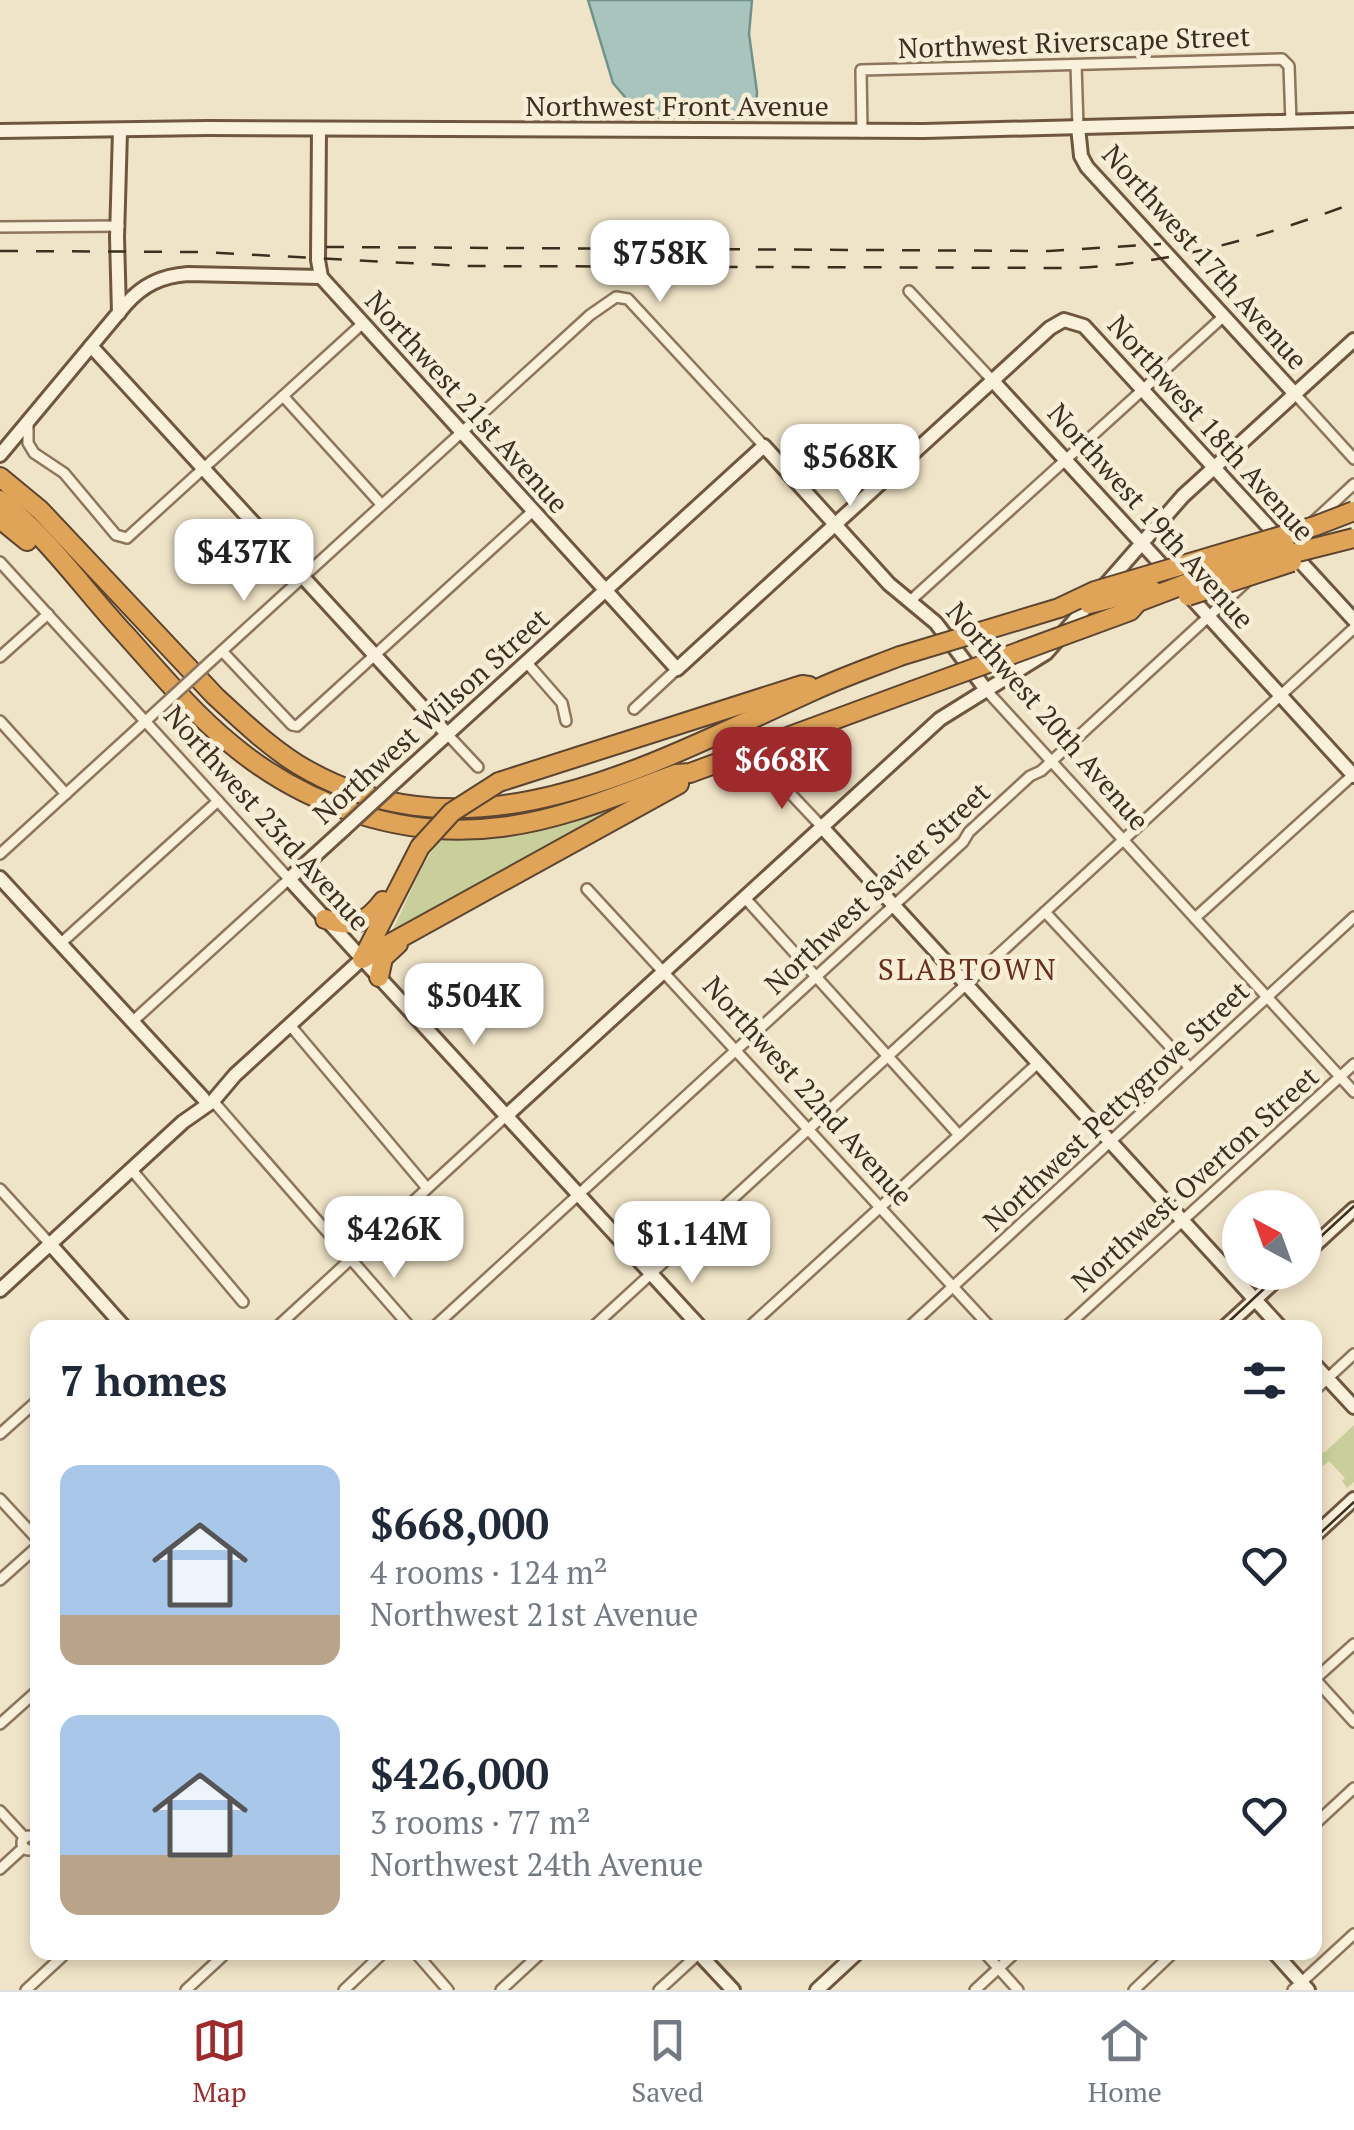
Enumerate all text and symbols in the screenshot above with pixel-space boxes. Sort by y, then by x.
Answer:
street label: Northwest Riverscape Street [897,17,1251,66]
street label: Northwest Front Avenue [525,87,829,124]
street label: Northwest 17th Avenue [1094,136,1316,377]
pin: $758K [590,220,730,305]
text: $758K [612,231,708,273]
street label: Northwest 21st Avenue [357,283,577,521]
street label: Northwest 18th Avenue [1100,307,1323,548]
street label: Northwest 19th Avenue [1040,395,1263,636]
pin: $568K [780,424,920,509]
text: $568K [802,435,898,477]
pin: $437K [174,519,314,604]
text: $437K [196,530,292,572]
street label: Northwest 20th Avenue [939,593,1158,838]
street label: Northwest Wilson Street [305,599,557,832]
street label: Northwest 23rd Avenue [156,697,379,938]
pin: $668K [712,727,852,812]
text: $668K [734,738,830,780]
street label: Northwest Savier Street [756,773,998,1002]
district label: SLABTOWN [878,949,1058,989]
pin: $504K [404,963,544,1048]
street label: Northwest 22nd Avenue [695,968,921,1213]
street label: Northwest Pettygrove Street [975,972,1257,1239]
text: $504K [426,974,522,1016]
street label: Northwest Overton Street [1063,1057,1327,1300]
north arrow [1222,1190,1322,1290]
map controls [1222,1190,1322,1290]
pin: $426K [324,1196,464,1281]
pin: $1.14M [611,1201,773,1286]
text: $426K [346,1207,442,1249]
text: $1.14M [636,1212,748,1254]
text: 7 homes [60,1352,227,1408]
icon: filters [1237,1353,1292,1408]
text: $668,000 [370,1495,549,1551]
icon: home [140,1505,260,1625]
icon: heart [1237,1538,1292,1593]
text: 4 rooms · 124 m² [370,1551,608,1593]
text: Northwest 21st Avenue [370,1593,698,1635]
text: $426,000 [370,1745,549,1801]
icon: home [140,1755,260,1875]
icon: heart [1237,1788,1292,1843]
text: 3 rooms · 77 m² [370,1801,591,1843]
text: Northwest 24th Avenue [370,1843,703,1885]
tab: Map [192,2013,247,2110]
tab: Saved [631,2013,704,2110]
tab: Home [1088,2013,1162,2110]

